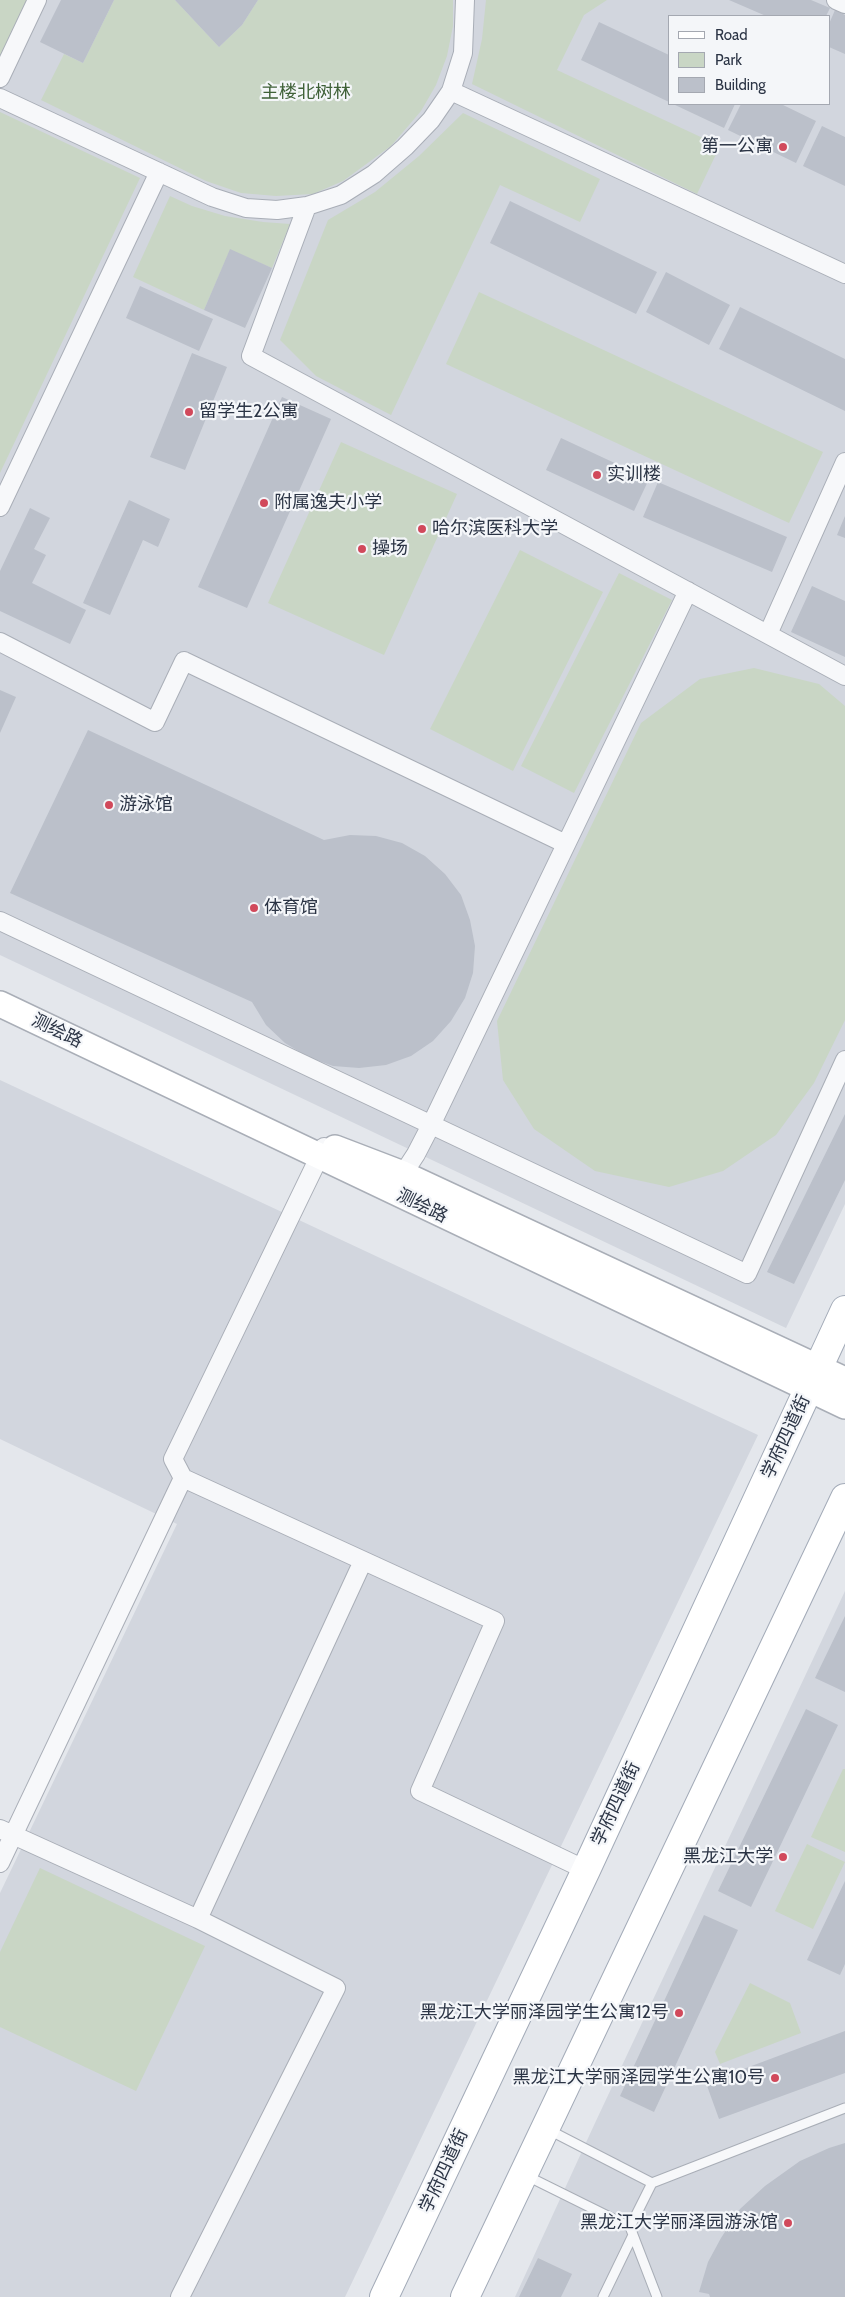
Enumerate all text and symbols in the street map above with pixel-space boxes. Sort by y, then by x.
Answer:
legend [668,15,830,105]
text: Road [715,26,748,44]
text: Park [715,51,742,69]
text: Building [715,76,766,94]
park label: 主楼北树林 [261,82,351,104]
place label: 第一公寓 [701,136,773,158]
marker: 第一公寓 [777,141,789,153]
place label: 留学生2公寓 [199,401,298,423]
marker: 留学生2公寓 [183,406,195,418]
place label: 实训楼 [607,464,661,486]
marker: 实训楼 [591,469,603,481]
place label: 附属逸夫小学 [274,492,382,514]
marker: 附属逸夫小学 [258,497,270,509]
place label: 哈尔滨医科大学 [432,518,558,540]
marker: 哈尔滨医科大学 [416,523,428,535]
place label: 操场 [372,538,408,560]
marker: 操场 [356,543,368,555]
place label: 游泳馆 [119,794,173,816]
marker: 游泳馆 [103,799,115,811]
place label: 体育馆 [264,897,318,919]
marker: 体育馆 [248,902,260,914]
street label: 测绘路 [28,1009,86,1053]
street label: 测绘路 [393,1184,451,1228]
street label: 学府四道街 [757,1392,815,1482]
street label: 学府四道街 [587,1759,645,1849]
place label: 黑龙江大学 [683,1846,773,1868]
marker: 黑龙江大学 [777,1851,789,1863]
place label: 黑龙江大学丽泽园学生公寓12号 [420,2002,669,2024]
marker: 黑龙江大学丽泽园学生公寓12号 [673,2007,685,2019]
place label: 黑龙江大学丽泽园学生公寓10号 [513,2067,765,2089]
marker: 黑龙江大学丽泽园学生公寓10号 [769,2072,781,2084]
street label: 学府四道街 [415,2126,473,2216]
place label: 黑龙江大学丽泽园游泳馆 [580,2212,778,2234]
marker: 黑龙江大学丽泽园游泳馆 [782,2217,794,2229]

